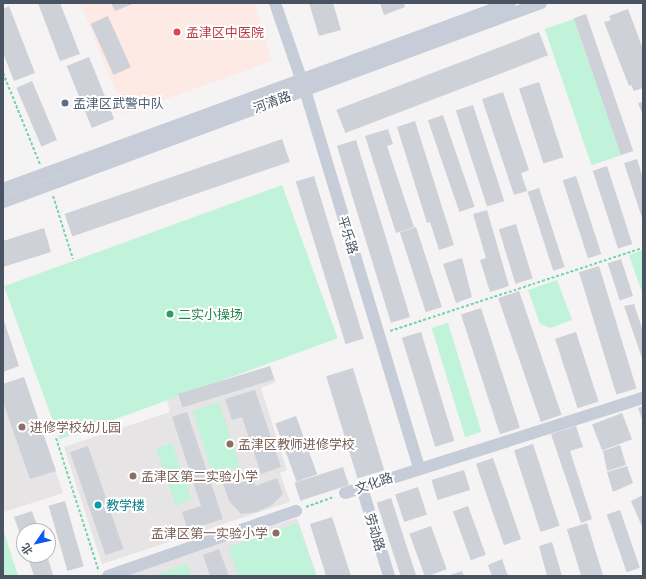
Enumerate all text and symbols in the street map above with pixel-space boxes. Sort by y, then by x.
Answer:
place label: 孟津区中医院 [186,24,264,40]
marker: 孟津区中医院 [171,26,183,38]
street label: 河清路 [251,88,293,116]
place label: 孟津区武警中队 [73,95,164,111]
marker: 孟津区武警中队 [60,98,70,108]
street label: 平乐路 [335,214,361,256]
place label: 二实小操场 [178,306,243,322]
marker: 二实小操场 [165,309,175,319]
place label: 进修学校幼儿园 [30,419,121,435]
marker: 进修学校幼儿园 [17,422,27,432]
place label: 孟津区教师进修学校 [238,436,355,452]
marker: 孟津区教师进修学校 [225,439,235,449]
place label: 孟津区第二实验小学 [141,468,258,484]
street label: 文化路 [353,469,395,497]
marker: 孟津区第二实验小学 [128,471,138,481]
place label: 教学楼 [106,497,145,513]
marker: 教学楼 [93,500,103,510]
street label: 劳动路 [362,511,388,553]
north arrow [16,523,56,563]
place label: 孟津区第一实验小学 [151,525,268,541]
marker: 孟津区第一实验小学 [271,528,281,538]
text: 北 [17,541,36,558]

